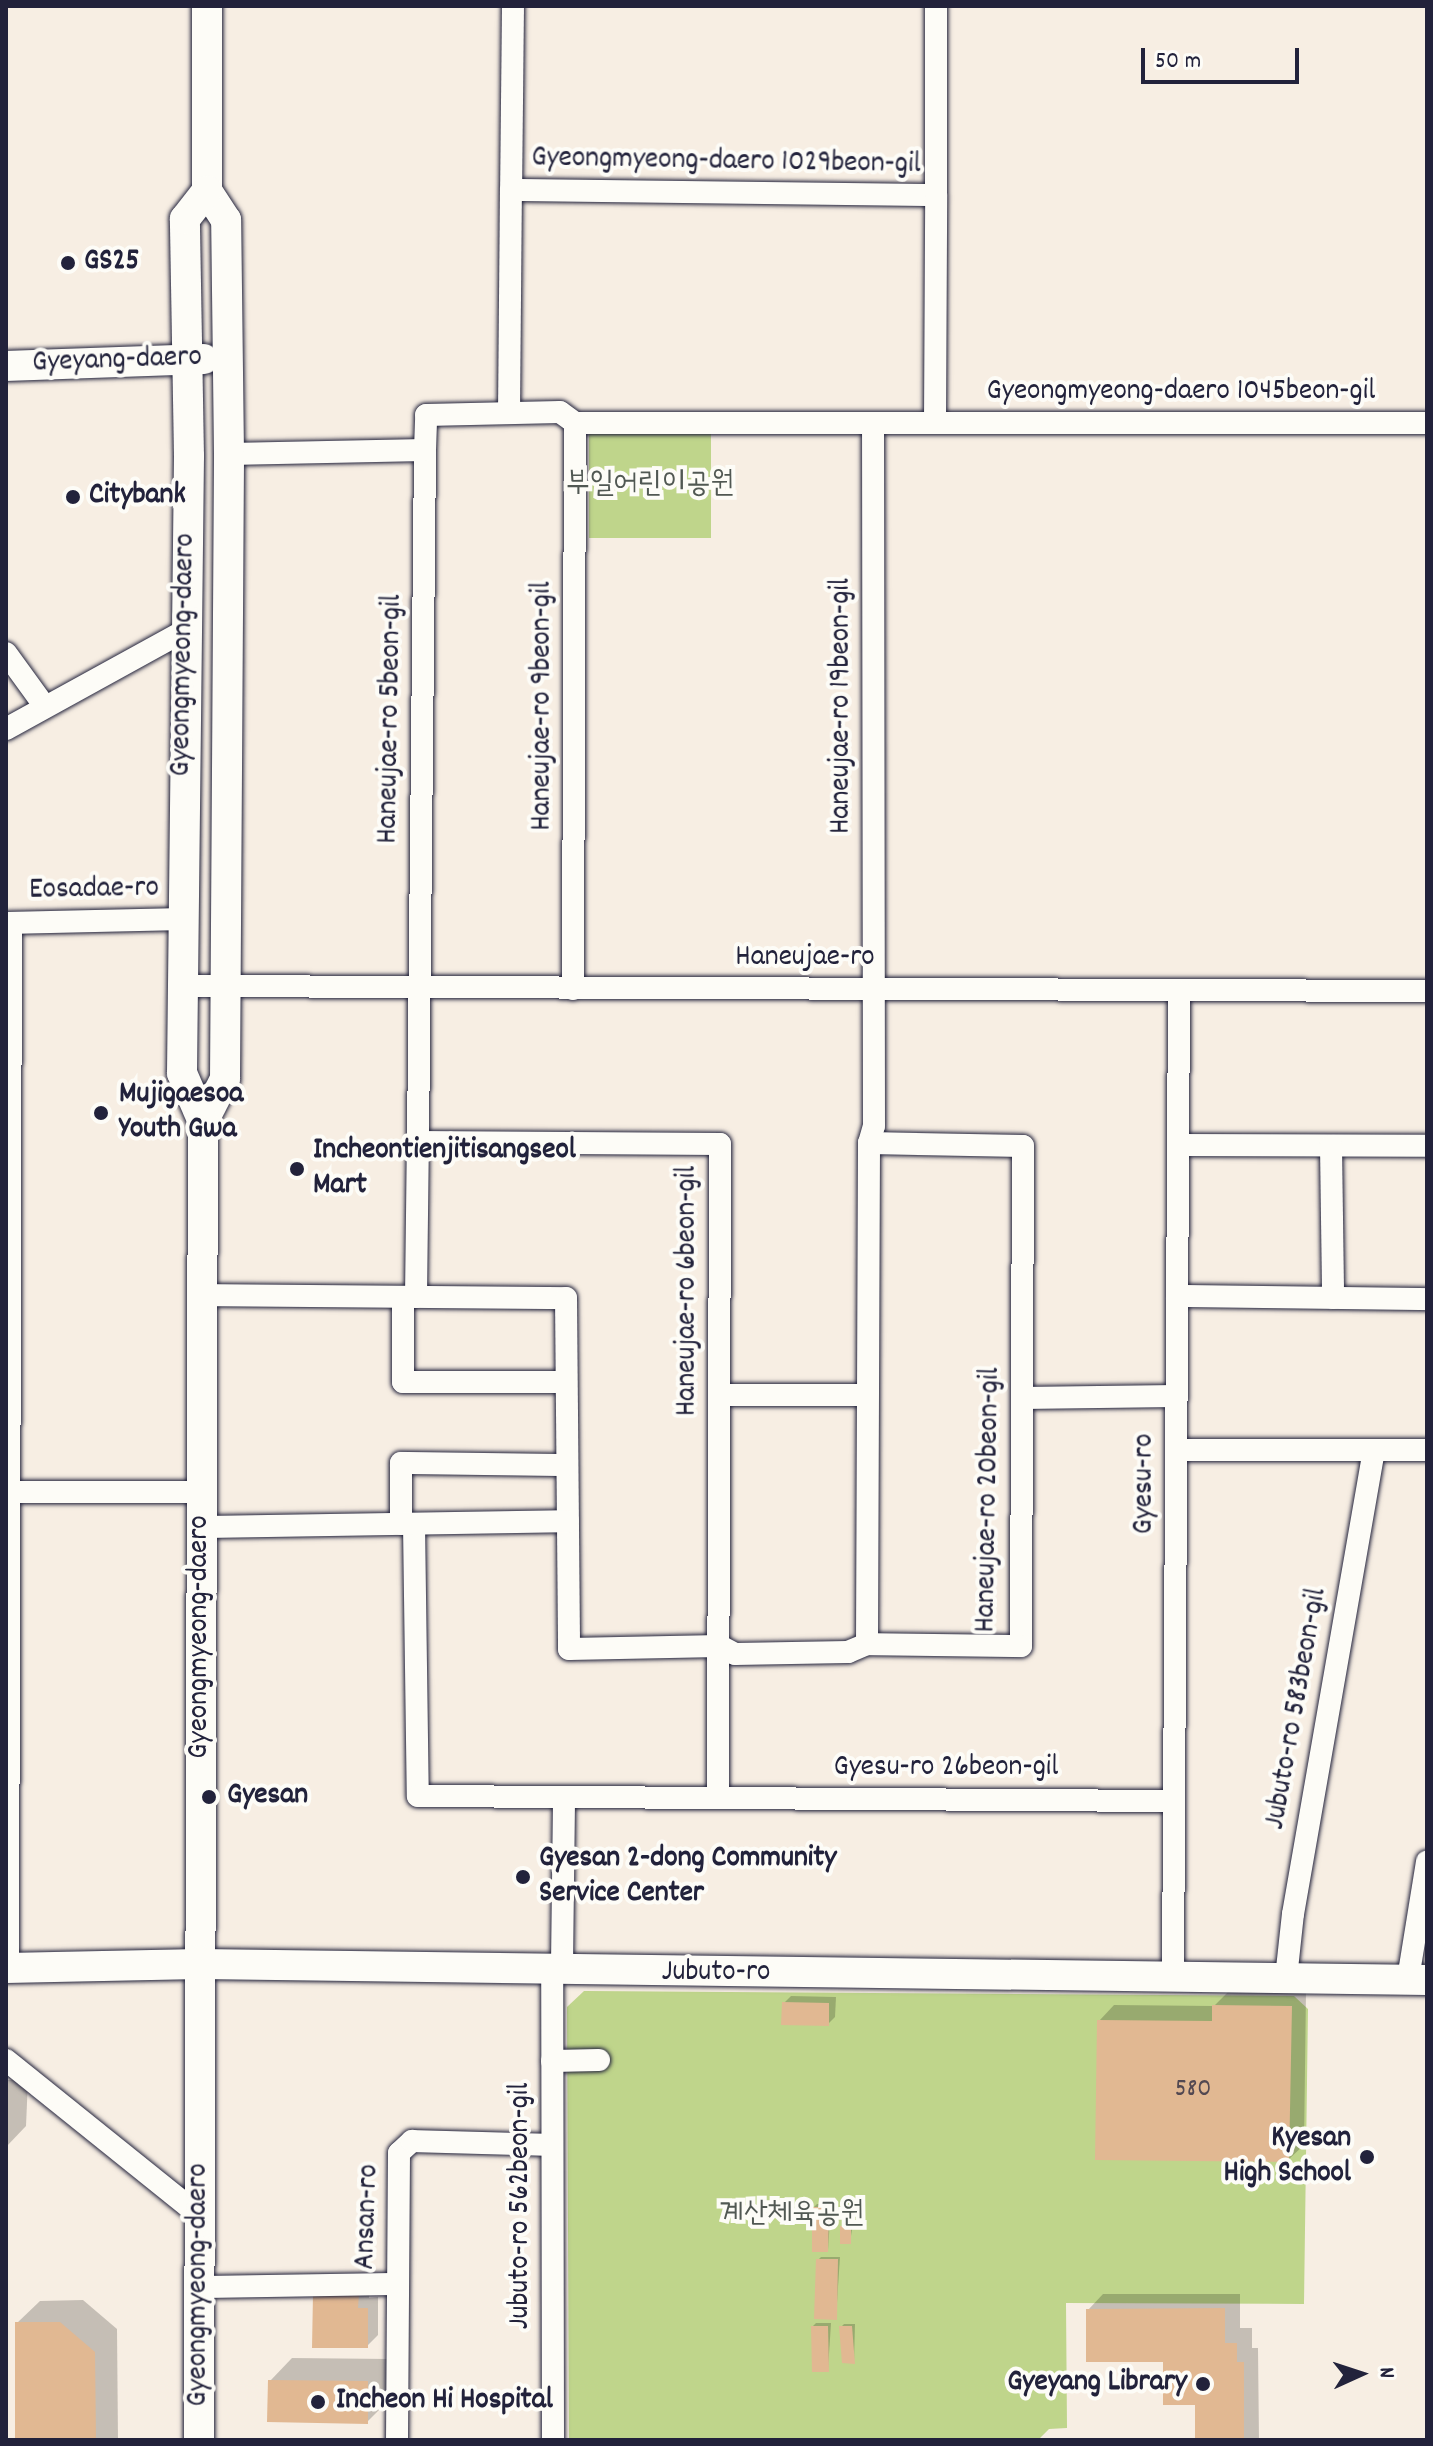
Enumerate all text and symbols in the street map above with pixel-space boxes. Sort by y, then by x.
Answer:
scale bar [1145,32,1303,82]
text: 50 m [1155,45,1201,79]
street label: Gyeongmyeong-daero 1029beon-gil [531,142,921,184]
place label: GS25 [84,245,139,281]
marker: GS25 [59,254,77,272]
street label: Gyeyang-daero [32,341,202,383]
street label: Gyeongmyeong-daero 1045beon-gil [987,375,1375,411]
park label: 부일어린이공원 [566,468,734,504]
place label: Citybank [89,479,186,515]
marker: Citybank [64,488,82,506]
street label: Gyeongmyeong-daero [165,533,205,777]
street label: Haneujae-ro 19beon-gil [825,578,861,834]
street label: Haneujae-ro 9beon-gil [526,581,562,831]
street label: Haneujae-ro 5beon-gil [372,594,412,844]
street label: Eosadae-ro [29,872,159,910]
street label: Haneujae-ro [735,941,875,977]
place label: Mujigaesoa Youth Gwa [119,1078,243,1148]
marker: Mujigaesoa Youth Gwa [90,1102,112,1124]
place label: Incheontienjitisangseol Mart [313,1134,576,1204]
marker: Incheontienjitisangseol Mart [288,1160,306,1178]
street label: Haneujae-ro 6beon-gil [671,1166,707,1416]
street label: Haneujae-ro 20beon-gil [970,1367,1010,1633]
street label: Gyesu-ro [1128,1434,1164,1534]
street label: Gyeongmyeong-daero [183,1515,219,1759]
street label: Jubuto-ro 583beon-gil [1259,1585,1337,1833]
street label: Gyesu-ro 26beon-gil [834,1751,1058,1787]
place label: Gyesan [227,1779,308,1815]
marker: Gyesan [198,1786,220,1808]
place label: Gyesan 2-dong Community Service Center [539,1842,836,1912]
marker: Gyesan 2-dong Community Service Center [514,1868,532,1886]
street label: Jubuto-ro [662,1956,770,1992]
house number: 580 [1175,2074,1211,2106]
street label: Jubuto-ro 562beon-gil [504,2083,540,2329]
place label: Kyesan High School [1224,2122,1351,2192]
marker: Kyesan High School [1358,2148,1376,2166]
street label: Gyeongmyeong-daero [182,2163,218,2407]
street label: Ansan-ro [349,2164,389,2270]
park label: 계산체육공원 [720,2198,864,2234]
north arrow [1321,2334,1401,2414]
place label: Gyeyang Library [1007,2366,1187,2402]
text: N [1370,2366,1401,2379]
marker: Gyeyang Library [1194,2375,1212,2393]
place label: Incheon Hi Hospital [336,2384,553,2420]
marker: Incheon Hi Hospital [307,2391,329,2413]

